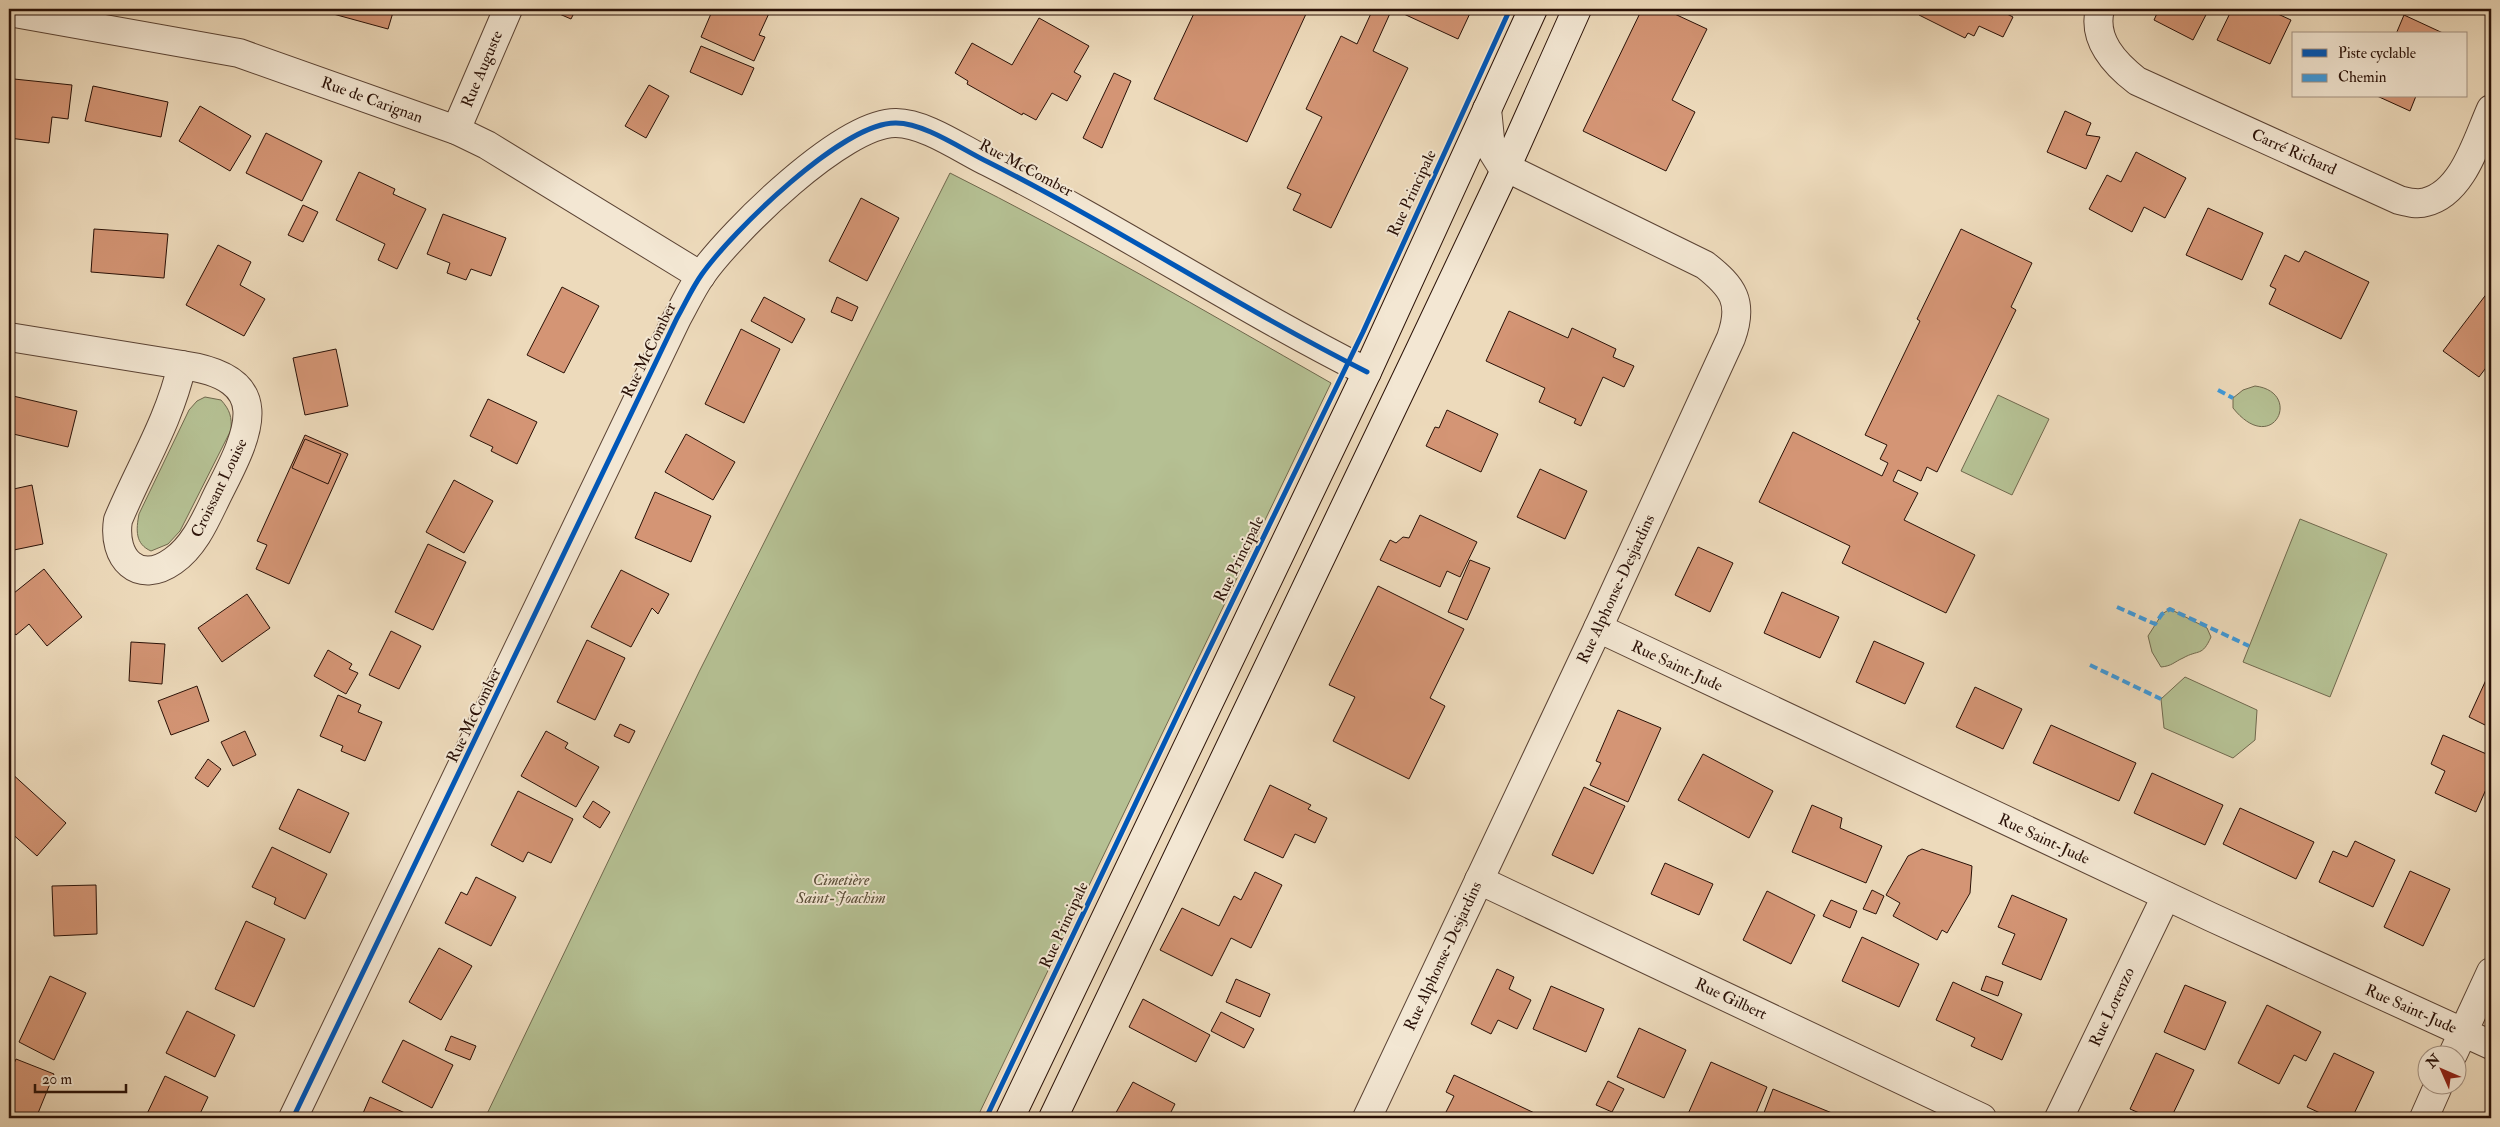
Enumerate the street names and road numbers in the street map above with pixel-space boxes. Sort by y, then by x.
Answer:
street label: Rue Auguste [457,27,507,110]
street label: Rue de Carignan [318,72,426,128]
street label: Carré Richard [2248,124,2340,180]
street label: Rue McComber [976,135,1076,201]
street label: Rue Principale [1383,146,1442,240]
street label: Rue McComber [617,299,681,401]
street label: Croissant Louise [186,435,252,541]
street label: Rue Alphonse-Desjardins [1573,511,1660,667]
street label: Rue Principale [1210,512,1269,606]
street label: Rue Saint-Jude [1628,636,1726,697]
street label: Rue McComber [442,664,506,766]
street label: Rue Saint-Jude [1995,809,2093,870]
street label: Rue Principale [1035,878,1094,972]
street label: Rue Alphonse-Desjardins [1400,878,1487,1034]
street label: Rue Lorenzo [2085,964,2139,1050]
street label: Rue Gilbert [1692,974,1770,1024]
street label: Rue Saint-Jude [2362,980,2460,1039]

